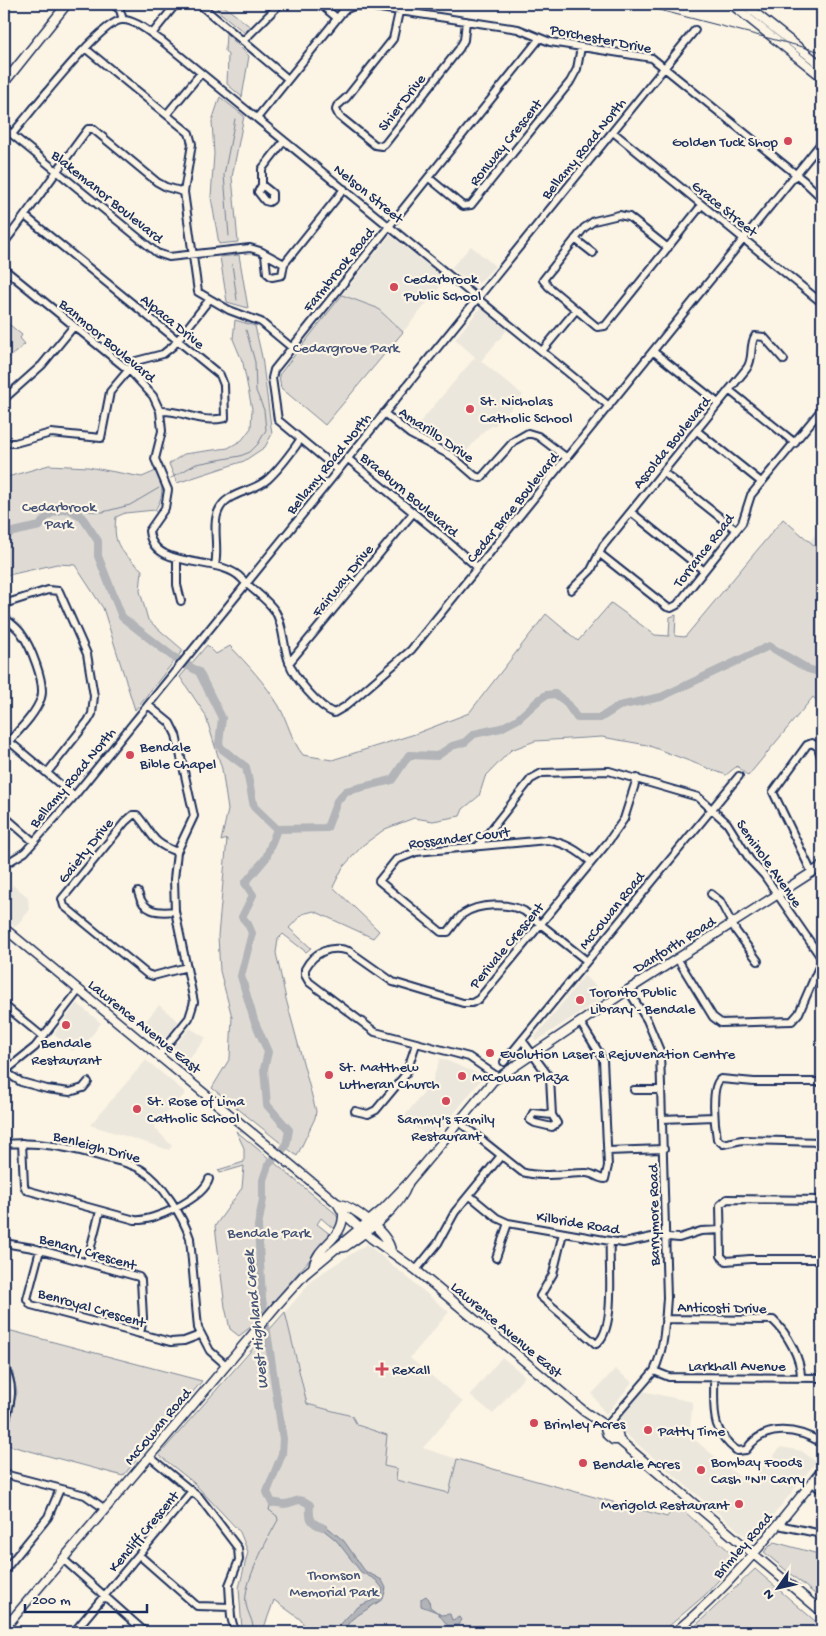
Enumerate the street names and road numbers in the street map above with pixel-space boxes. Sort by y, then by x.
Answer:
street label: Porchester Drive [547,21,653,59]
street label: Shier Drive [375,71,431,135]
street label: Ronway Crescent [466,95,548,190]
street label: Bellamy Road North [537,95,631,204]
street label: Blakemanor Boulevard [46,146,167,249]
street label: Nelson Street [329,161,408,229]
street label: Grace Street [687,178,762,243]
street label: Farmbrook Road [299,223,380,317]
street label: Alpaca Drive [136,291,208,354]
street label: Banmoor Boulevard [54,295,160,388]
street label: Ascolda Boulevard [630,392,716,493]
street label: Amarillo Drive [395,404,477,468]
street label: Bellamy Road North [282,410,376,519]
street label: Cedar Brae Boulevard [463,448,564,567]
street label: Braeburn Boulevard [355,449,462,543]
street label: Torrance Road [670,510,740,593]
street label: Fairway Drive [308,541,378,622]
street label: Bellamy Road North [26,725,121,833]
street label: Gaiety Drive [55,815,118,887]
street label: Seminole Avenue [731,817,805,912]
street label: Rossander Court [408,824,513,854]
street label: McCowan Road [576,868,650,954]
street label: Perivale Crescent [466,898,550,994]
street label: Danforth Road [630,913,720,979]
street label: Lawrence Avenue East [84,977,205,1080]
street label: Benleigh Drive [50,1127,142,1168]
street label: Barrymore Road [645,1163,665,1267]
street label: Kilbride Road [535,1209,622,1240]
street label: Benary Crescent [36,1230,140,1276]
street label: Lawrence Avenue East [446,1279,567,1384]
street label: Benroyal Crescent [35,1285,149,1333]
street label: Anticosti Drive [677,1299,767,1319]
street label: Larkhall Avenue [688,1358,786,1376]
street label: McCowan Road [121,1384,197,1469]
street label: Kencliff Crescent [105,1487,185,1576]
street label: Brimley Road [709,1509,778,1584]

